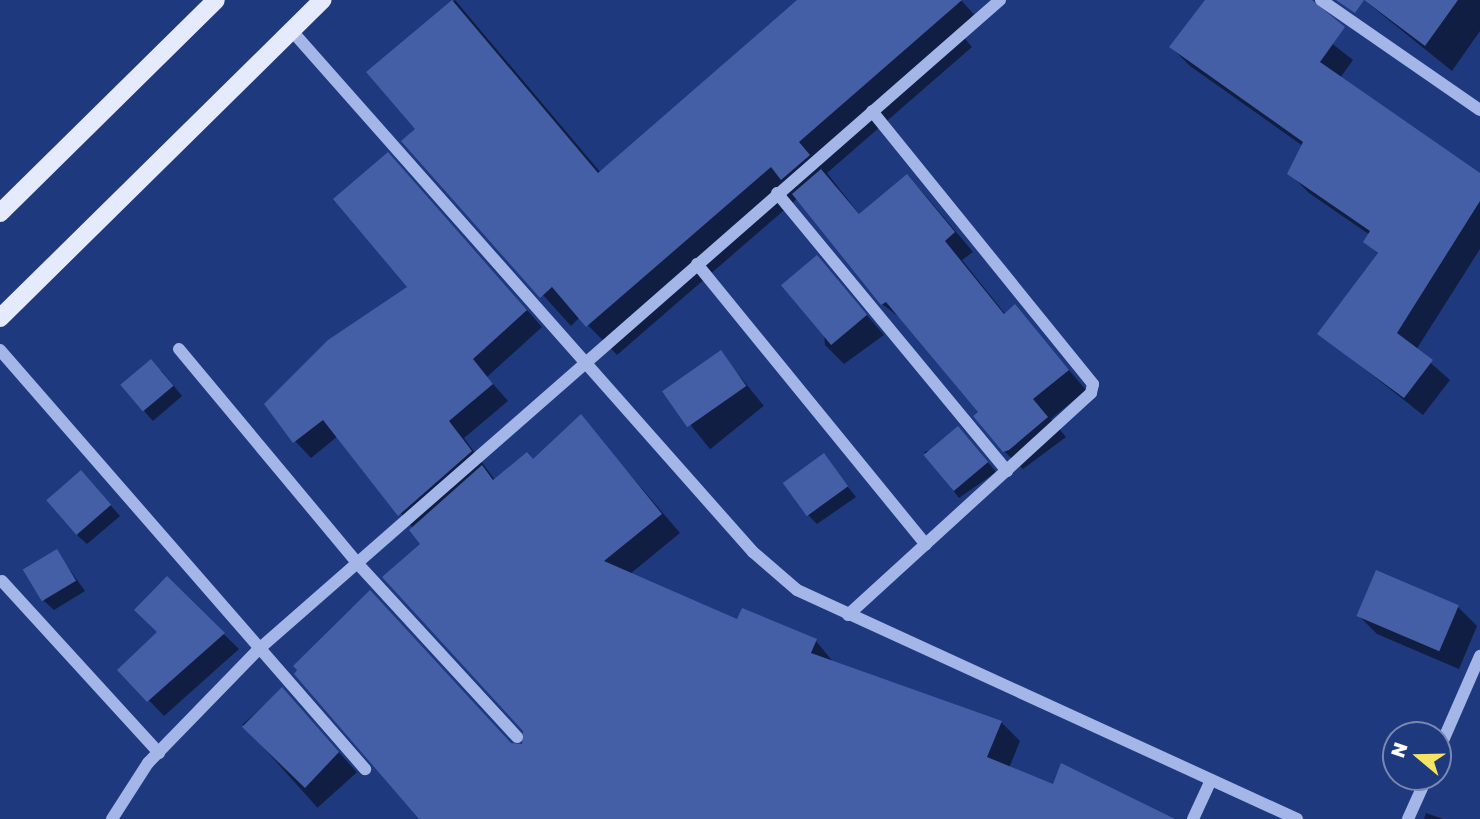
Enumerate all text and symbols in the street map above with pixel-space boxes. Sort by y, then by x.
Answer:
north arrow [1382,721,1452,791]
text: N [1385,739,1412,760]

